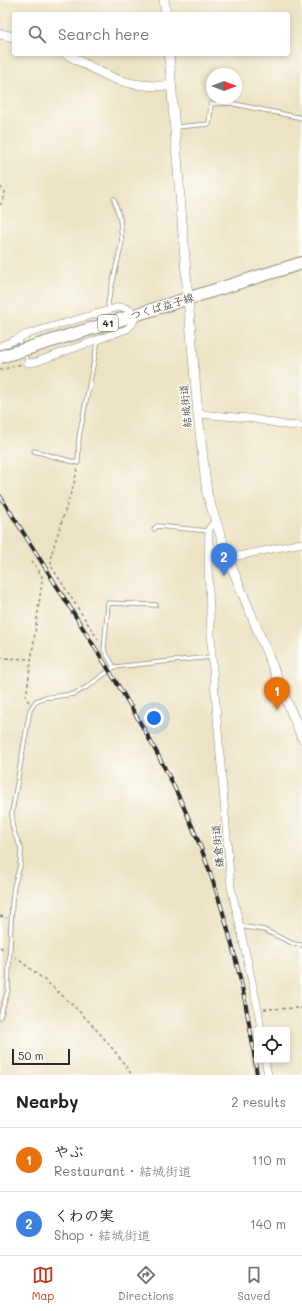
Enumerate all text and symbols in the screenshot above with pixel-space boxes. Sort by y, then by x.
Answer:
search box [12,12,290,56]
icon: search [26,23,48,45]
text: Search here [58,24,149,44]
north arrow [206,68,242,104]
street label: つくば益子線 [128,289,196,323]
road number: 41 [98,315,118,331]
street label: 結城街道 [176,383,194,429]
pin: 2 [211,543,237,576]
pin: 1 [264,677,290,710]
your location [144,708,164,728]
street label: 鎌倉街道 [208,823,226,869]
map controls [254,1027,290,1063]
button: locate [254,1027,290,1063]
scale bar [12,1047,70,1066]
text: 50 m [18,1048,44,1063]
text: Nearby [16,1090,78,1112]
text: 2 results [231,1093,286,1110]
text: やぶ [54,1141,83,1161]
text: 1 [26,1151,32,1168]
text: 110 m [252,1151,286,1168]
text: Restaurant · 結城街道 [54,1162,191,1179]
text: くわの実 [54,1205,114,1225]
text: 2 [25,1215,33,1232]
text: 140 m [250,1215,286,1232]
text: Shop · 結城街道 [54,1226,150,1243]
tab: Map [32,1264,54,1303]
tab: Directions [118,1264,174,1303]
tab: Saved [237,1264,270,1303]

